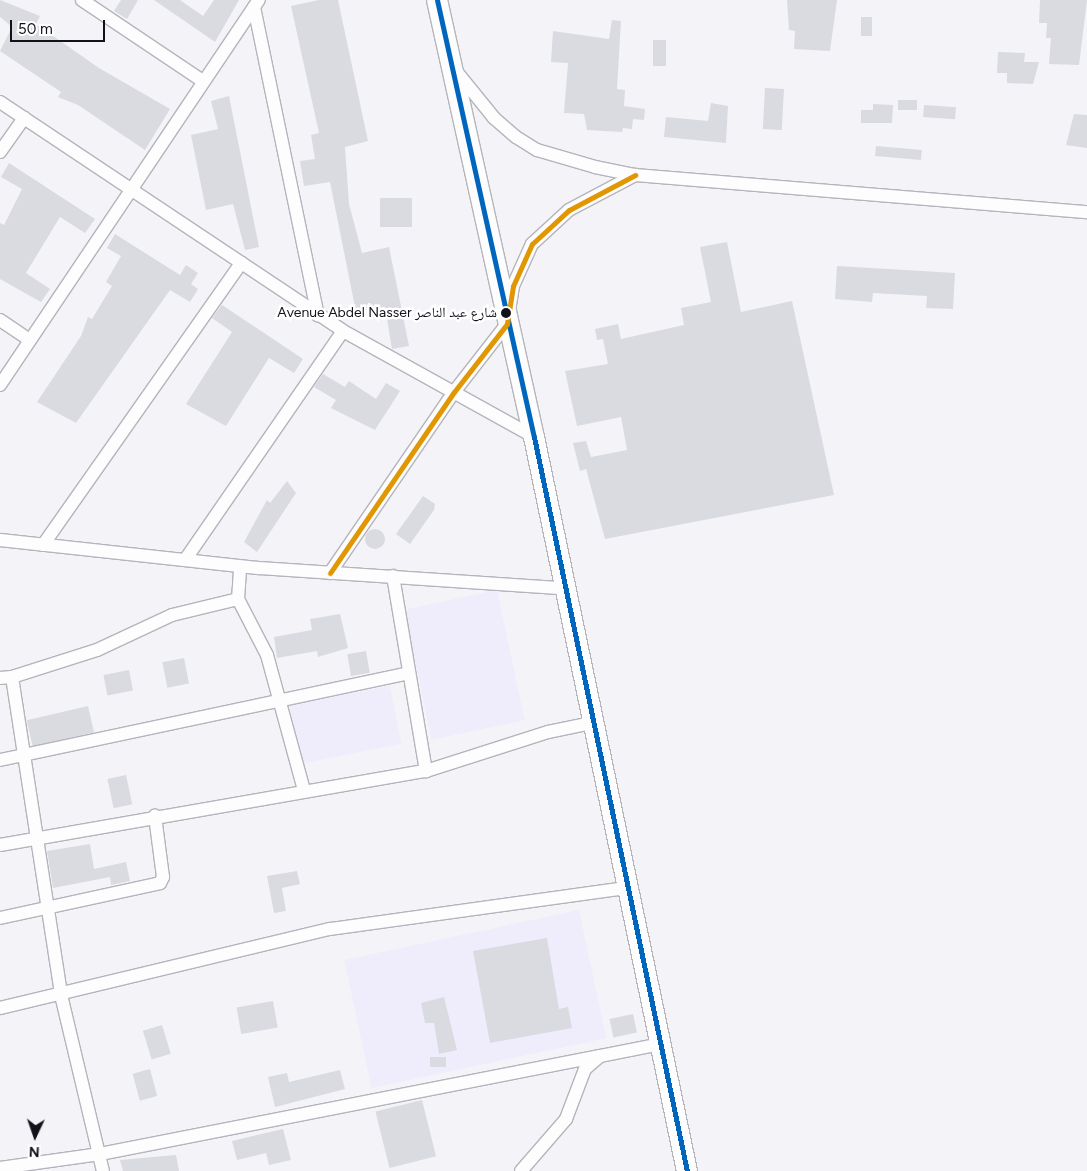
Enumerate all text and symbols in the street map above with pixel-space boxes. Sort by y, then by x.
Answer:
scale bar [12,10,108,42]
text: 50 m [18,20,53,38]
place label: Avenue Abdel Nasser شارع عبد الناصر [277,305,497,321]
marker: Avenue Abdel Nasser شارع عبد الناصر [501,308,511,318]
north arrow [10,1111,60,1161]
text: N [28,1143,40,1160]

